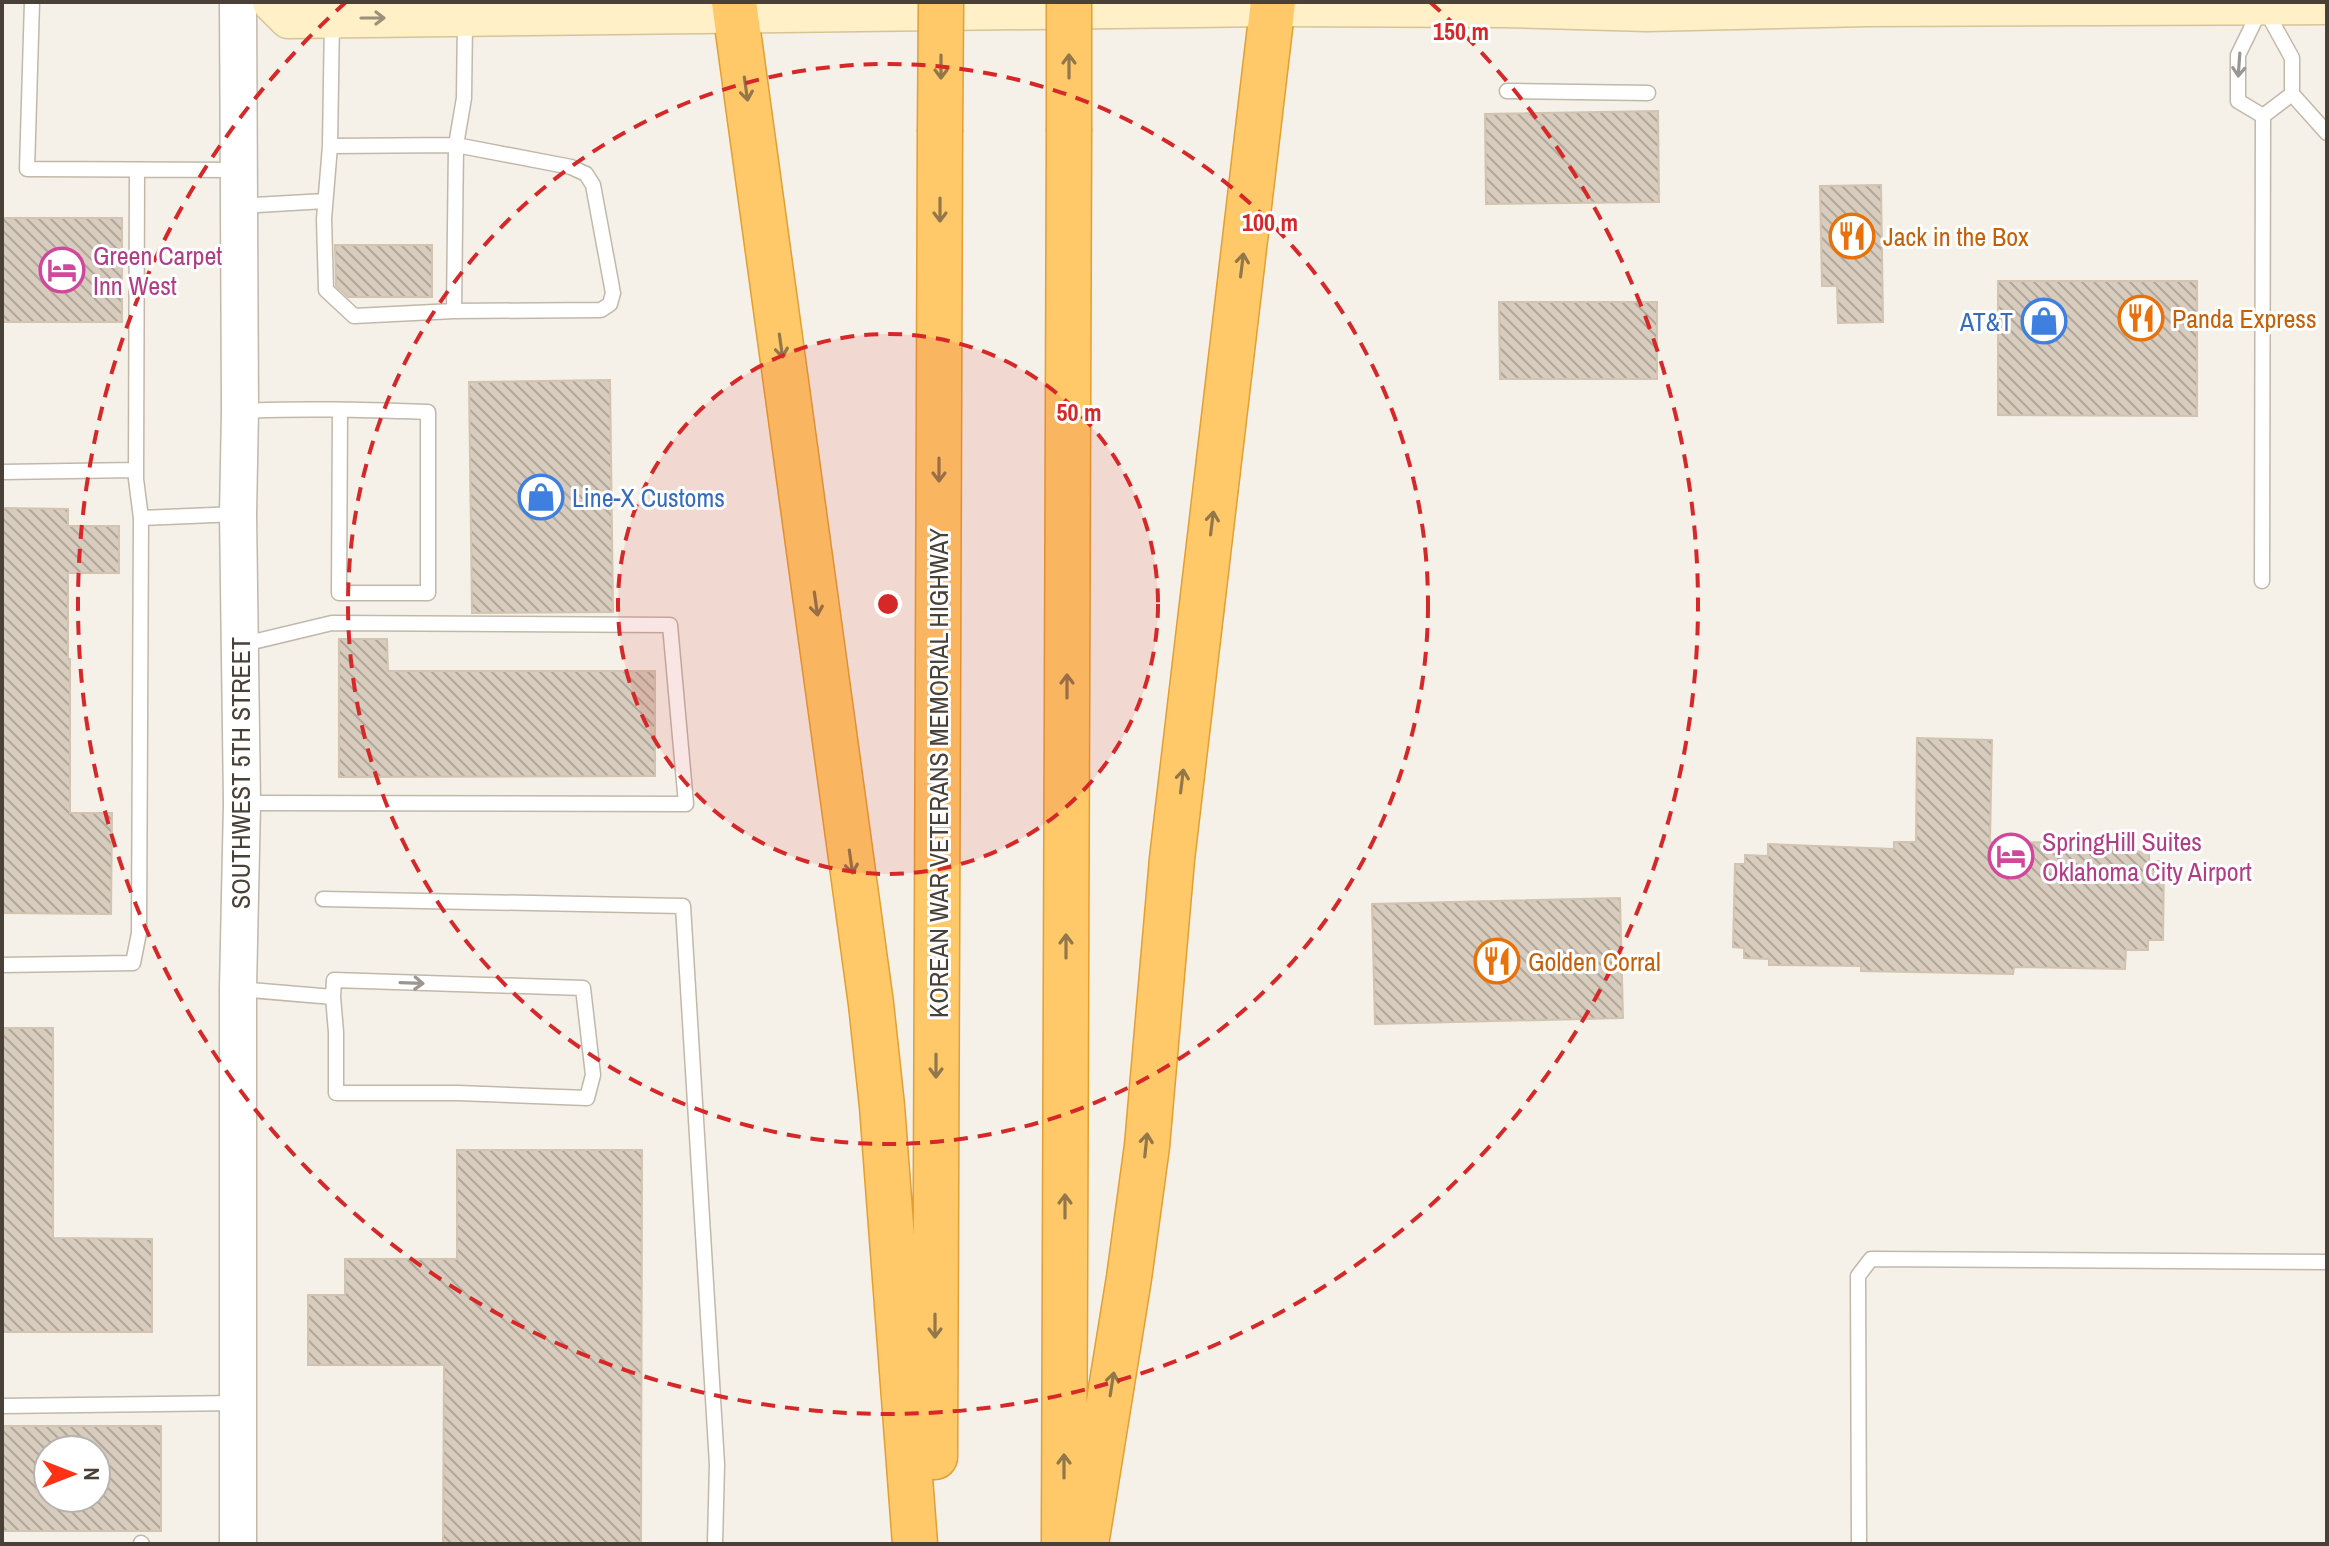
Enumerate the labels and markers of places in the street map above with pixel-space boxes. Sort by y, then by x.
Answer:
restaurant icon: Jack in the Box [1828,212,1876,260]
place label: Jack in the Box [1883,219,2029,254]
place label: Green Carpet Inn West [93,238,222,303]
hotel icon: Green Carpet Inn West [38,246,86,294]
restaurant icon: Panda Express [2117,294,2165,342]
shop icon: AT&T [2020,297,2068,345]
place label: Panda Express [2172,301,2317,336]
place label: AT&T [1959,304,2013,339]
shop icon: Line-X Customs [517,473,565,521]
place label: Line-X Customs [572,480,725,515]
centre of rings [874,590,902,618]
place label: SpringHill Suites Oklahoma City Airport [2042,824,2252,889]
hotel icon: SpringHill Suites Oklahoma City Airport [1987,832,2035,880]
restaurant icon: Golden Corral [1473,937,1521,985]
place label: Golden Corral [1528,944,1661,979]

